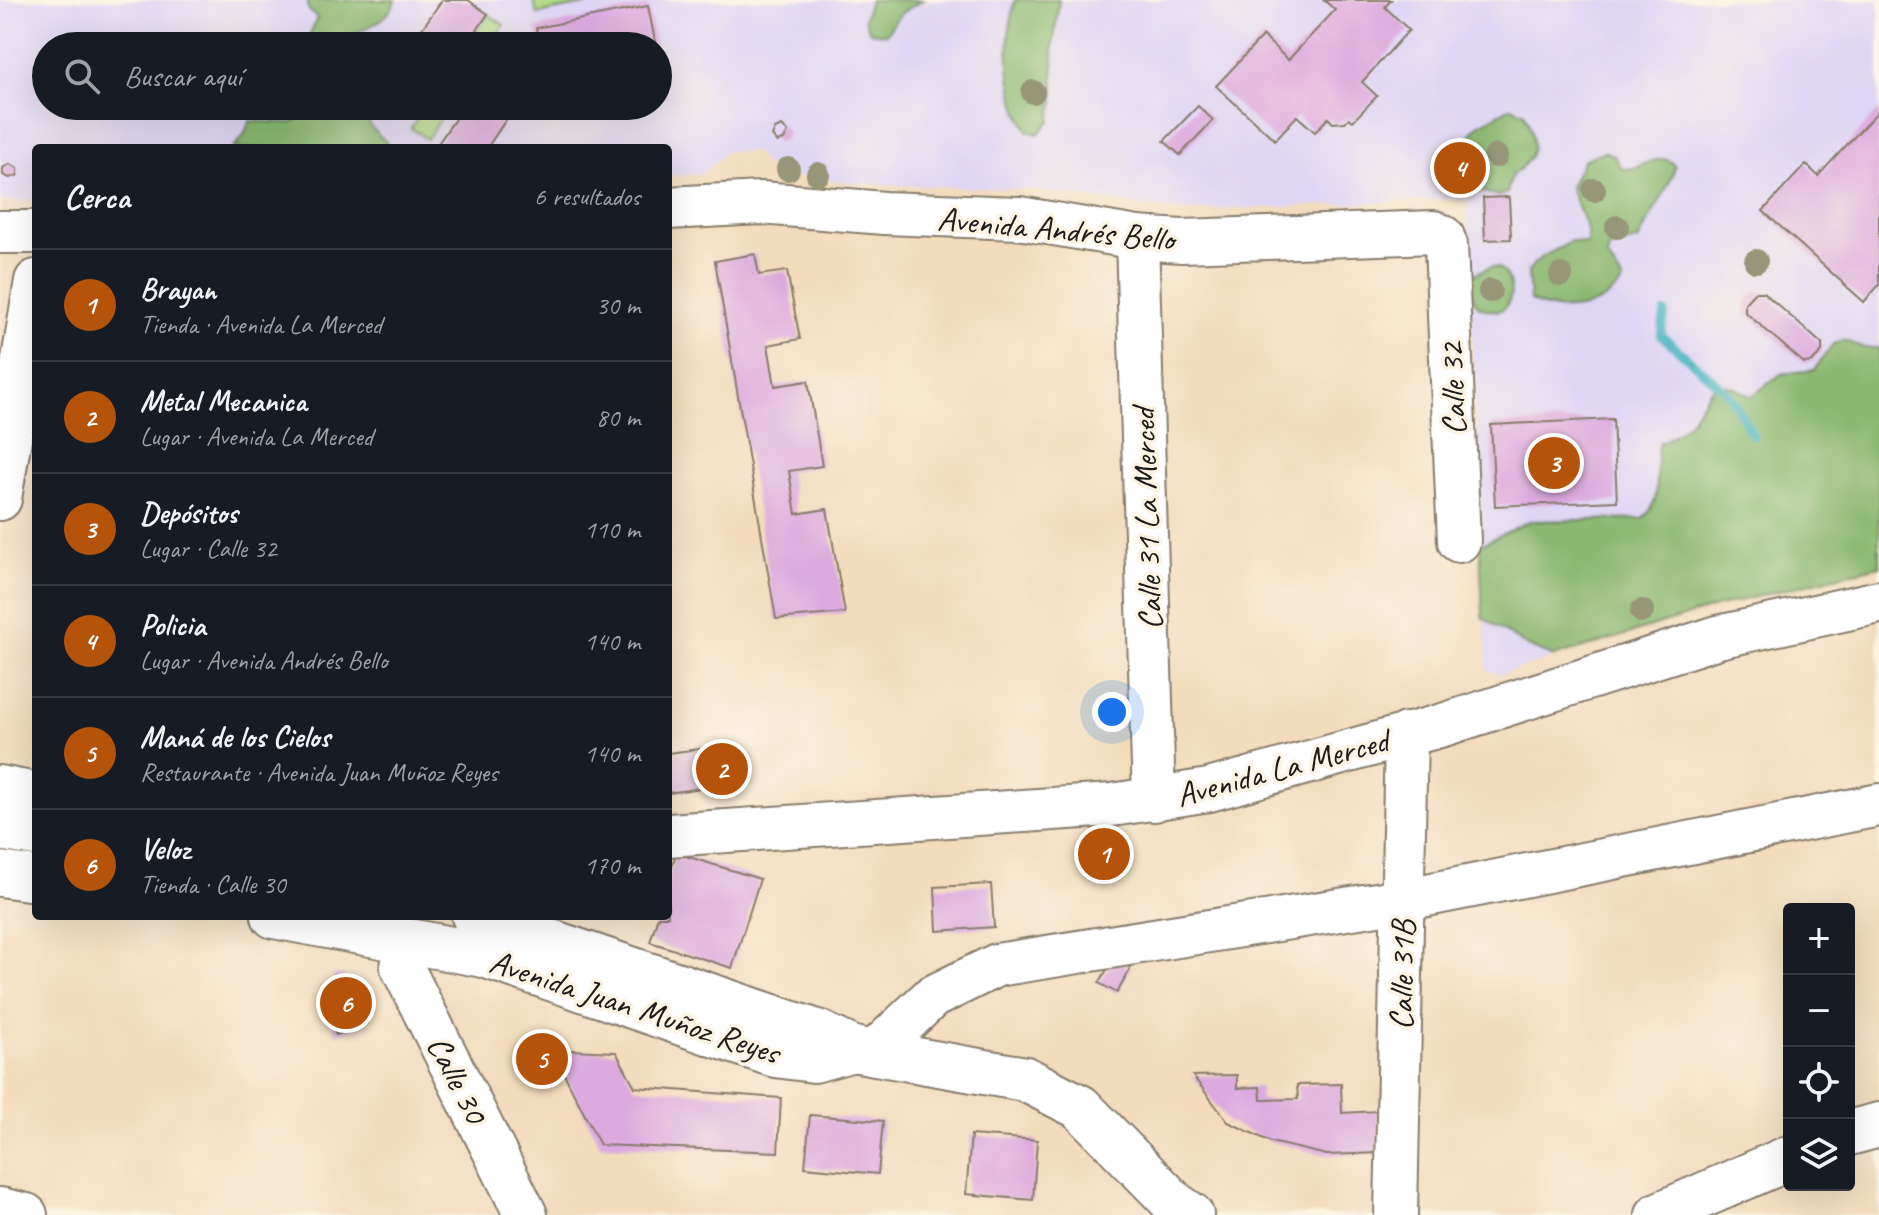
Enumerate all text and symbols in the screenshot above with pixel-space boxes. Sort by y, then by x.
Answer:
search box [32,32,672,120]
icon: search [60,54,104,98]
text: Buscar aquí [124,57,242,95]
pin: 4 [1434,138,1486,198]
text: Cerca [64,175,130,218]
text: 6 resultados [534,180,640,213]
street label: Avenida Andrés Bello [936,197,1180,261]
text: Brayan [140,270,216,308]
text: 1 [84,289,96,322]
text: 30 m [596,289,640,322]
text: Tienda · Avenida La Merced [140,308,382,341]
street label: Calle 32 [1429,339,1476,436]
text: Metal Mecanica [140,382,306,420]
text: 2 [84,401,96,434]
text: 80 m [596,401,640,434]
street label: Calle 31 La Merced [1121,403,1172,631]
text: Lugar · Avenida La Merced [140,420,373,453]
pin: 3 [1528,433,1580,493]
text: Depósitos [140,494,238,532]
text: 3 [84,513,96,546]
text: 110 m [584,513,640,546]
text: Lugar · Calle 32 [140,532,277,565]
text: Policia [140,606,205,644]
text: 4 [84,625,96,658]
text: 140 m [584,625,640,658]
text: Lugar · Avenida Andrés Bello [140,644,387,677]
your location [1092,692,1132,732]
street label: Avenida La Merced [1171,717,1397,816]
text: Maná de los Cielos [140,718,330,756]
text: 5 [84,737,96,770]
text: 140 m [584,737,640,770]
pin: 2 [696,739,748,799]
text: Restaurante · Avenida Juan Muñoz Reyes [140,756,498,789]
pin: 1 [1078,824,1130,884]
text: Veloz [140,830,190,868]
text: 6 [84,849,96,882]
text: 170 m [584,849,640,882]
text: Tienda · Calle 30 [140,868,286,901]
map controls [1783,903,1855,1191]
button: + [1783,903,1855,975]
street label: Calle 31B [1379,917,1424,1030]
street label: Avenida Juan Muñoz Reyes [484,939,789,1075]
pin: 6 [320,973,372,1033]
button: − [1783,975,1855,1047]
street label: Calle 30 [417,1028,499,1133]
pin: 5 [516,1029,568,1089]
button: locate [1783,1047,1855,1119]
button: layers [1783,1119,1855,1191]

